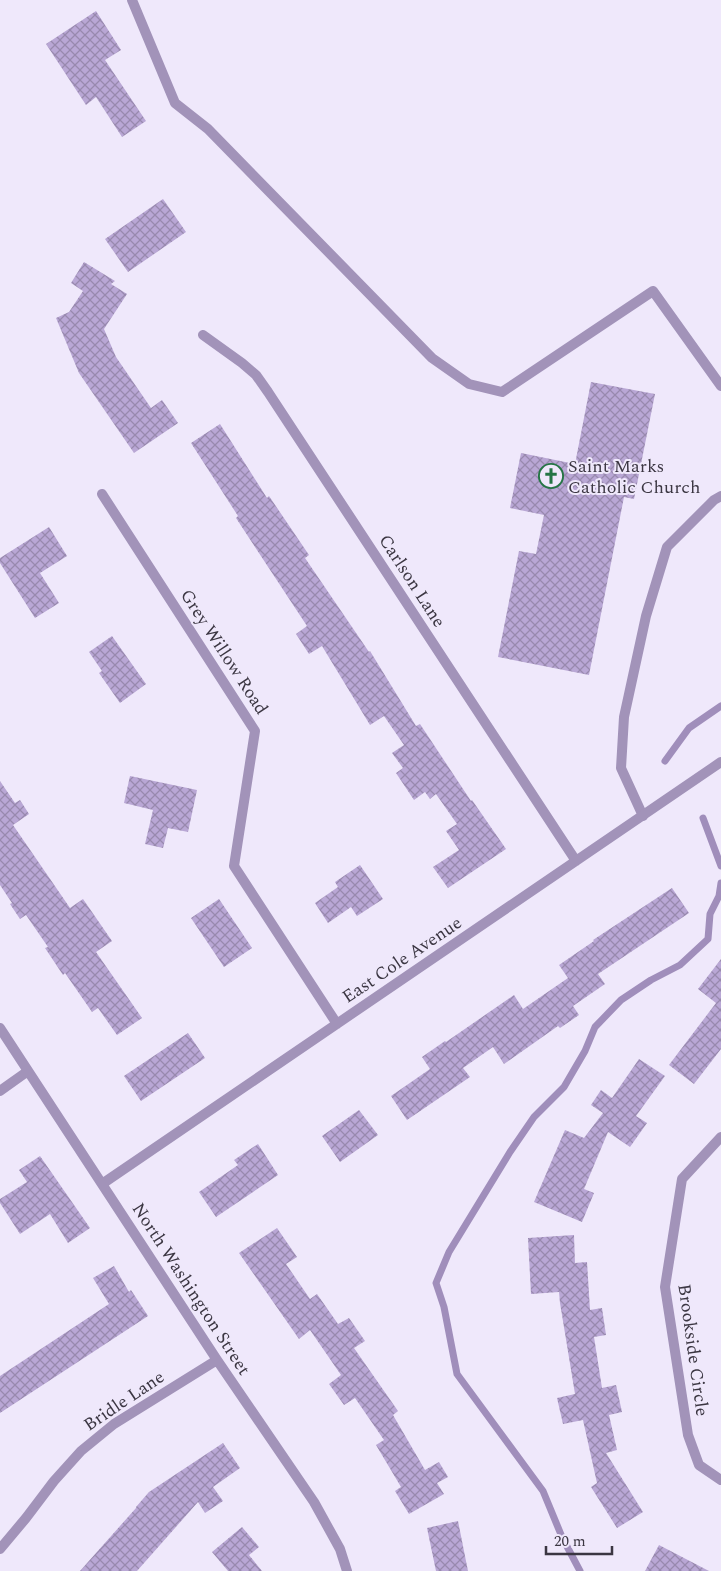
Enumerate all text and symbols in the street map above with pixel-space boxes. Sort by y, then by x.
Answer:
place label: Saint Marks Catholic Church [568,453,700,501]
church icon: Saint Marks Catholic Church [538,463,564,489]
street label: Carlson Lane [372,529,452,633]
street label: Grey Willow Road [173,584,275,720]
street label: East Cole Avenue [337,910,467,1010]
street label: North Washington Street [125,1197,257,1381]
street label: Brookside Circle [670,1282,716,1418]
street label: Bridle Lane [78,1364,170,1438]
scale bar [546,1524,612,1556]
text: 20 m [554,1530,586,1553]

